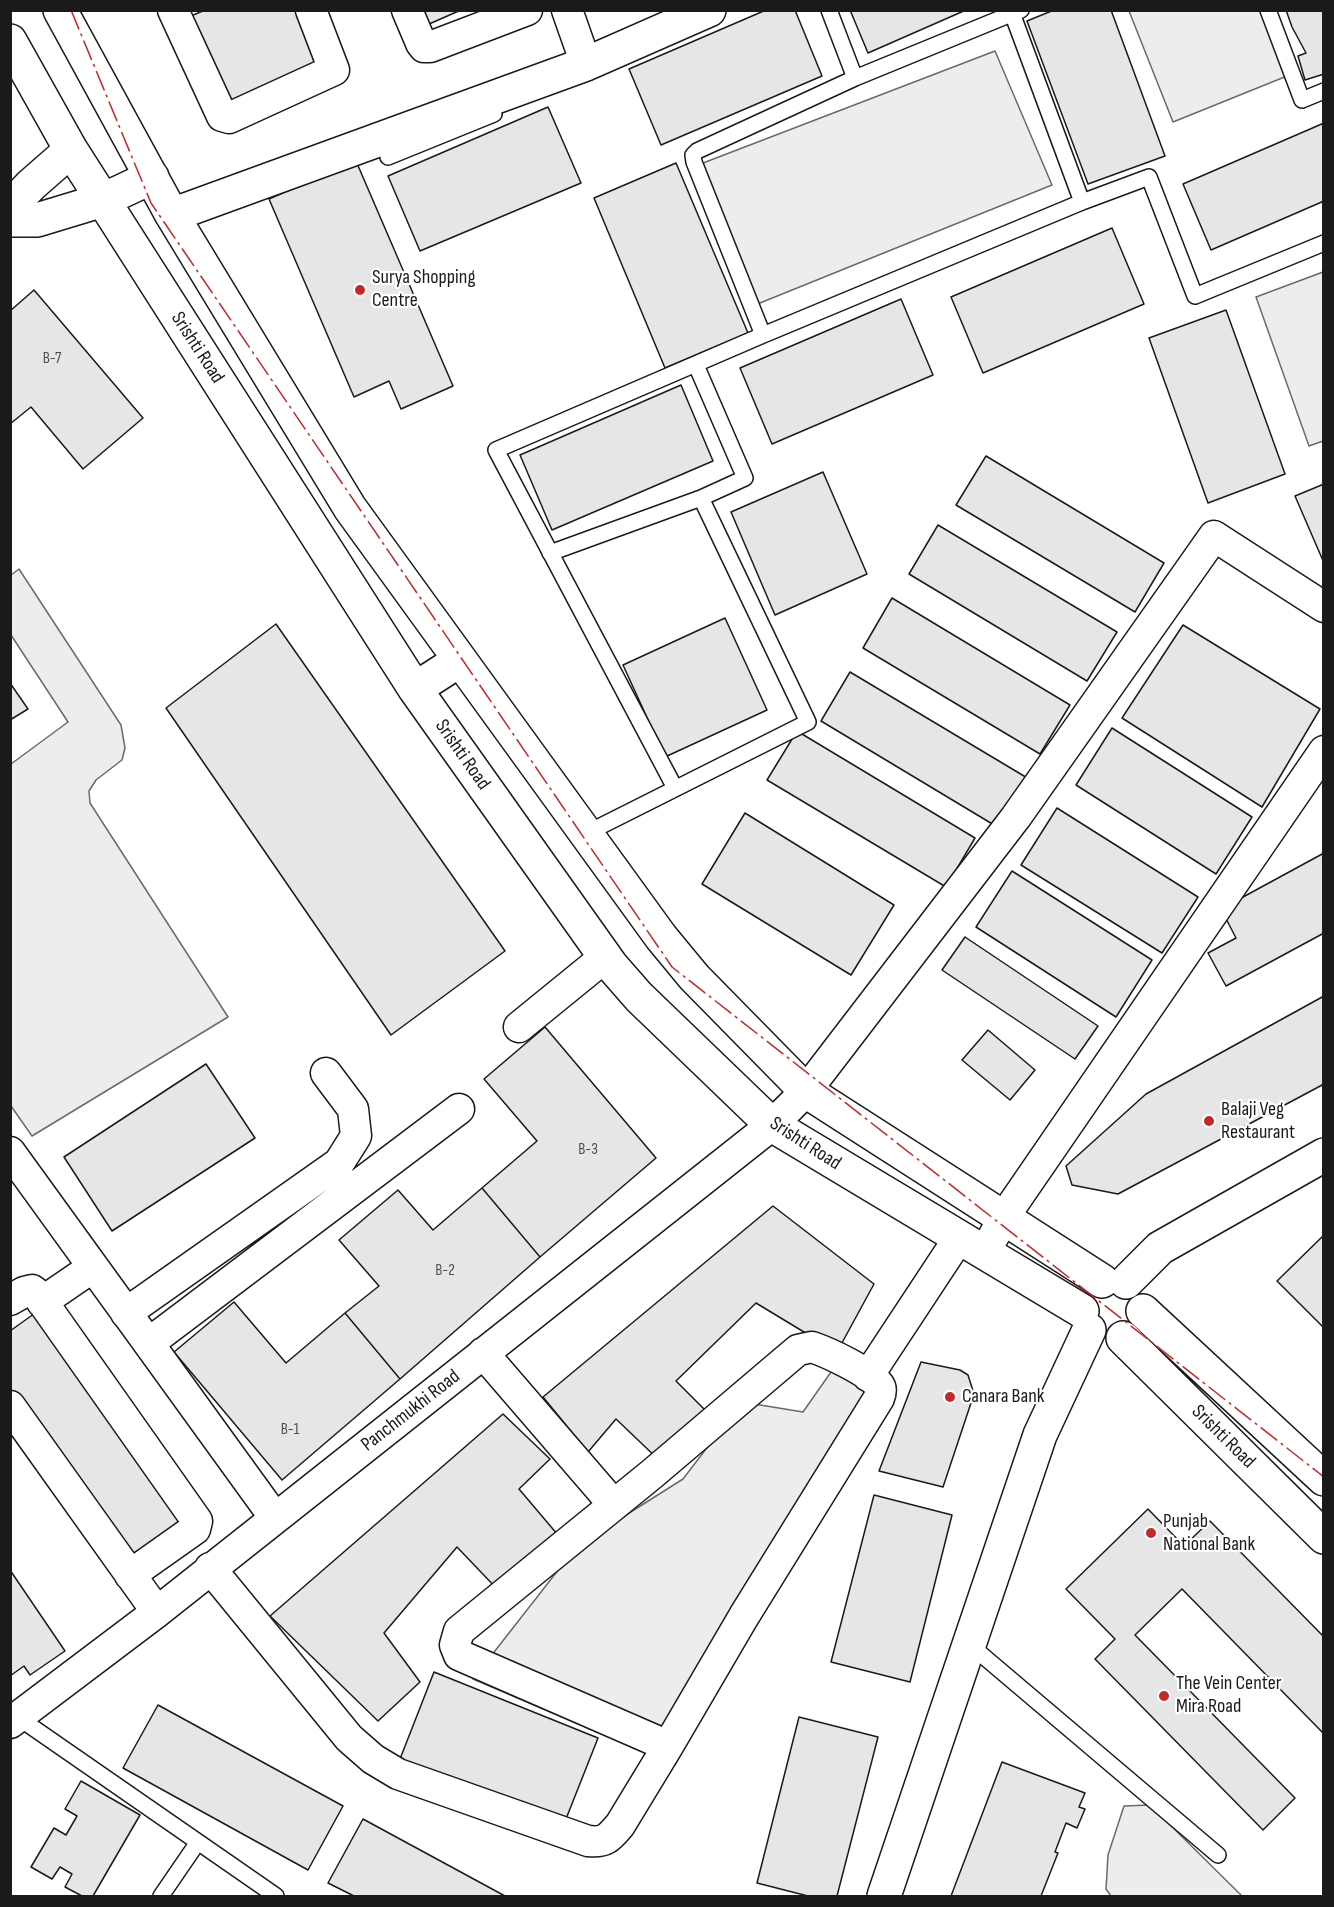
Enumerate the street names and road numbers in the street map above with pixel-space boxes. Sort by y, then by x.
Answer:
street label: Srishti Road [165,308,229,388]
street label: Srishti Road [429,715,495,795]
street label: Srishti Road [765,1112,845,1176]
street label: Panchmukhi Road [357,1365,465,1457]
street label: Srishti Road [1186,1400,1260,1474]

